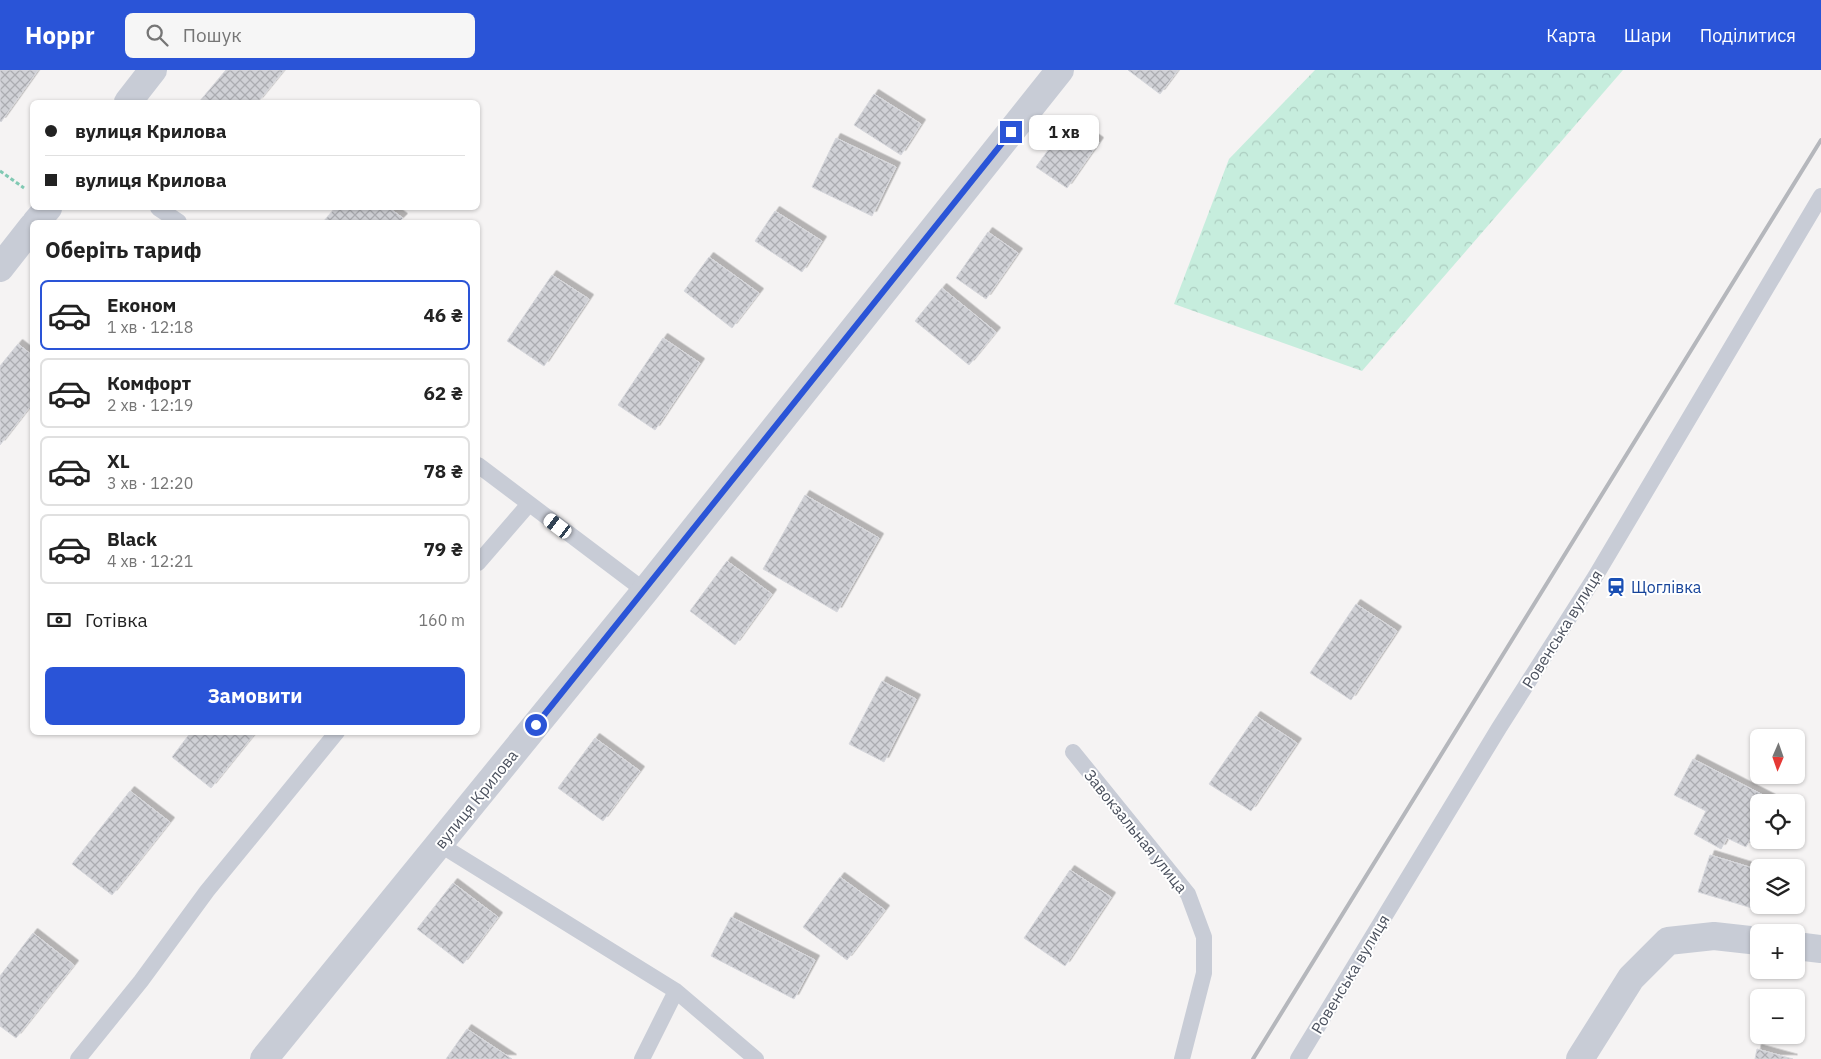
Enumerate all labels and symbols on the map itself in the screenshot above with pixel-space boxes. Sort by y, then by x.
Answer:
callout: 1 хв [1028,114,1098,150]
route end [1000,121,1022,143]
car [541,511,574,541]
street label: Ровенська вулиця [1518,566,1606,692]
station icon: Щоглівка [1605,576,1627,598]
place label: Щоглівка [1631,577,1702,597]
route start [525,714,547,736]
north arrow [1750,729,1805,784]
street label: вулиця Крилова [430,745,522,853]
street label: Завокзальная улица [1080,765,1192,897]
street label: Ровенська вулиця [1306,911,1394,1037]

